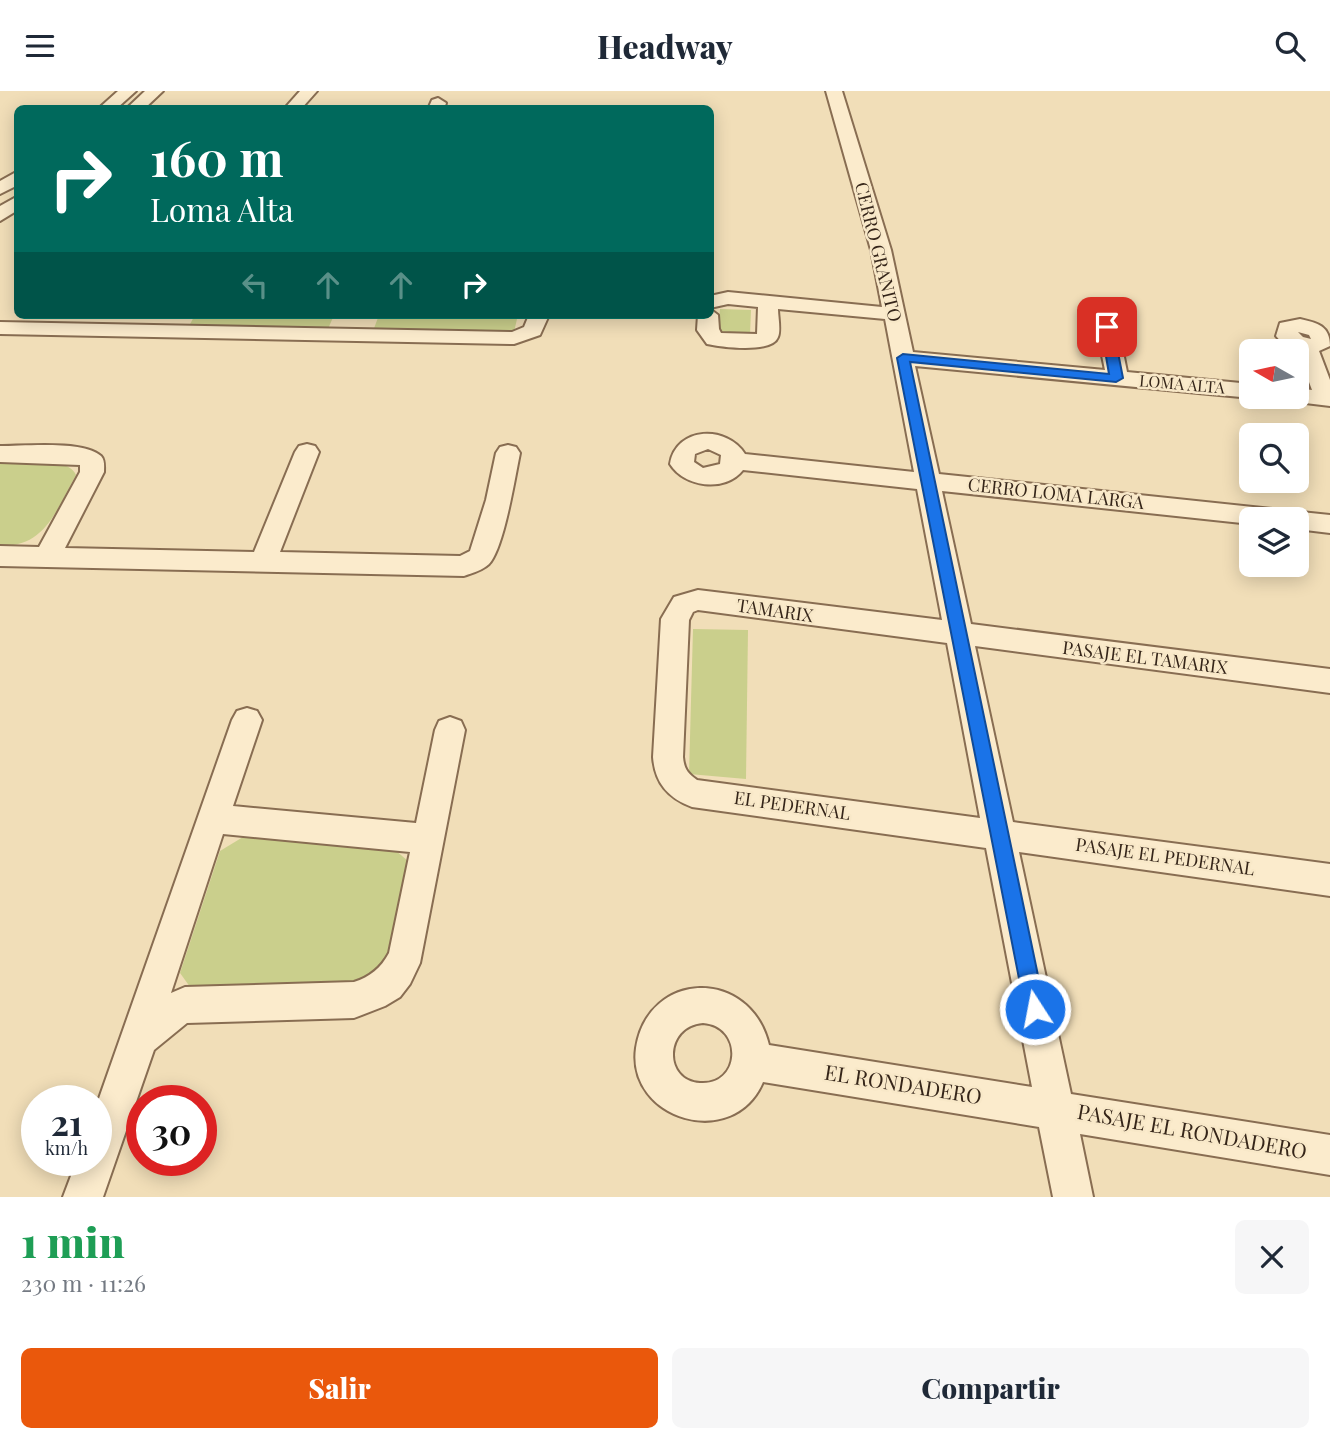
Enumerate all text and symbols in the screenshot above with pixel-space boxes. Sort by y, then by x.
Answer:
text: Headway [597,24,733,67]
icon: menu [21,27,59,65]
icon: search [1271,27,1309,65]
text: 160 m [150,124,284,189]
icon: right [35,133,126,224]
street label: CERRO GRANITO [850,179,908,324]
text: Loma Alta [150,187,294,230]
icon: left [236,266,274,304]
icon: ahead [309,266,347,304]
icon: ahead [382,266,420,304]
icon: right [455,266,493,304]
pin [1077,297,1137,357]
icon: arrive [1088,308,1126,346]
north arrow [1239,339,1309,409]
map controls [1239,339,1309,577]
street label: LOMA ALTA [1138,369,1227,398]
button: search [1239,423,1309,493]
street label: CERRO LOMA LARGA [967,472,1146,514]
button: layers [1239,507,1309,577]
street label: TAMARIX [735,593,816,627]
street label: PASAJE EL TAMARIX [1061,635,1230,679]
street label: EL PEDERNAL [732,785,852,825]
street label: PASAJE EL PEDERNAL [1074,832,1257,881]
position arrow [998,972,1072,1046]
street label: EL RONDADERO [823,1057,984,1109]
speed limit sign: 30 [126,1085,217,1176]
street label: PASAJE EL RONDADERO [1075,1096,1309,1164]
text: 21 [51,1098,82,1145]
text: km/h [45,1136,88,1160]
text: 1 min [21,1213,125,1269]
button: close [1235,1220,1309,1294]
text: 230 m · 11:26 [21,1267,146,1298]
button: Salir [21,1348,658,1428]
button: Compartir [672,1348,1309,1428]

